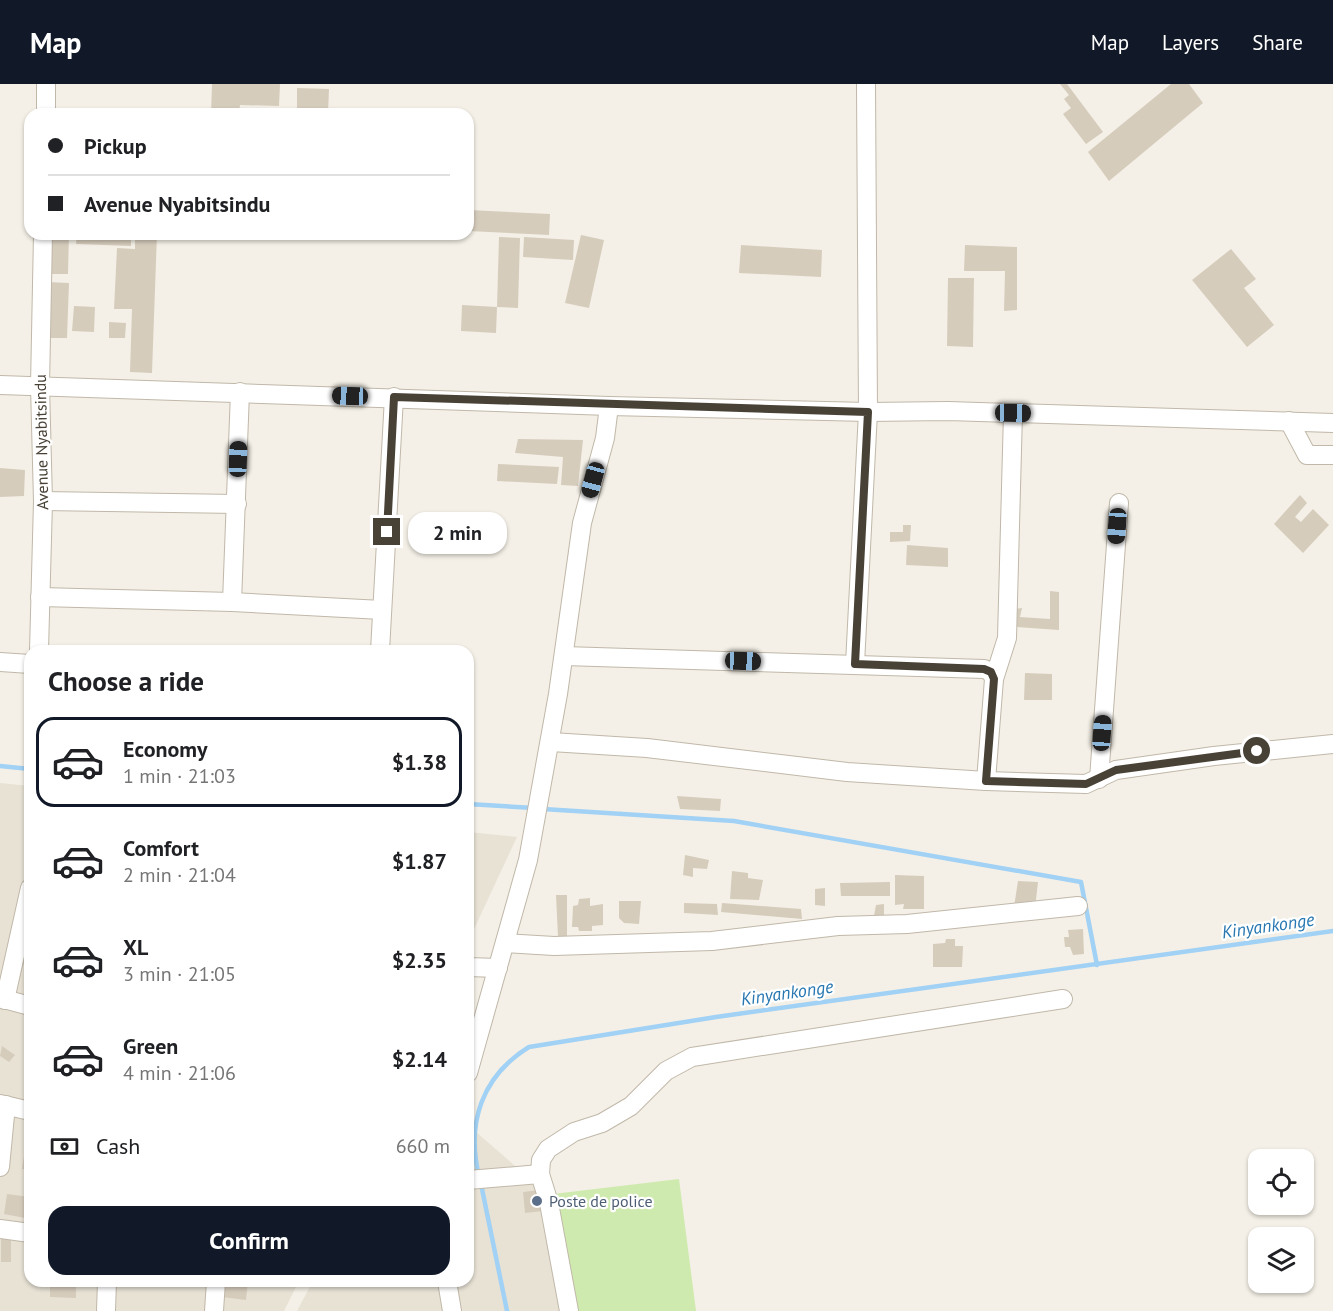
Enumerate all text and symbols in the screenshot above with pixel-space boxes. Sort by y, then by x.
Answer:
text: Map [30,24,81,61]
text: Map [1091,29,1129,56]
text: Layers [1162,29,1219,56]
text: Share [1252,29,1303,56]
text: Pickup [84,132,147,160]
text: Avenue Nyabitsindu [84,190,270,218]
street label: Avenue Nyabitsindu [30,374,52,510]
car [332,386,368,406]
car [995,404,1031,422]
car [228,441,248,477]
car [580,460,606,500]
car [1107,507,1127,545]
callout: 2 min [408,511,507,553]
route end [373,518,400,545]
text: 2 min [433,520,482,546]
car [725,651,761,671]
text: Choose a ride [48,664,204,698]
car [1092,714,1112,752]
icon: car [51,735,105,789]
text: Economy [123,735,207,763]
route start [1243,737,1270,764]
text: $1.38 [392,748,447,776]
text: 1 min · 21:03 [123,763,236,789]
icon: car [51,834,105,888]
text: Comfort [123,834,199,862]
text: $1.87 [392,847,447,875]
text: 2 min · 21:04 [123,862,236,888]
water label: Kinyankonge [1220,908,1316,943]
icon: car [51,933,105,987]
text: XL [123,933,148,961]
text: $2.35 [392,946,447,974]
text: 3 min · 21:05 [123,961,236,987]
water label: Kinyankonge [739,975,835,1010]
icon: car [51,1032,105,1086]
text: Green [123,1032,178,1060]
text: $2.14 [392,1045,447,1073]
text: 4 min · 21:06 [123,1060,236,1086]
icon: cash [48,1130,81,1163]
text: Cash [96,1132,140,1160]
text: 660 m [396,1133,450,1159]
map controls [1248,1149,1314,1293]
button: locate [1248,1149,1314,1215]
place label: Poste de police [549,1191,653,1211]
marker: Poste de police [530,1194,544,1208]
button: Confirm [48,1206,450,1275]
button: layers [1248,1227,1314,1293]

